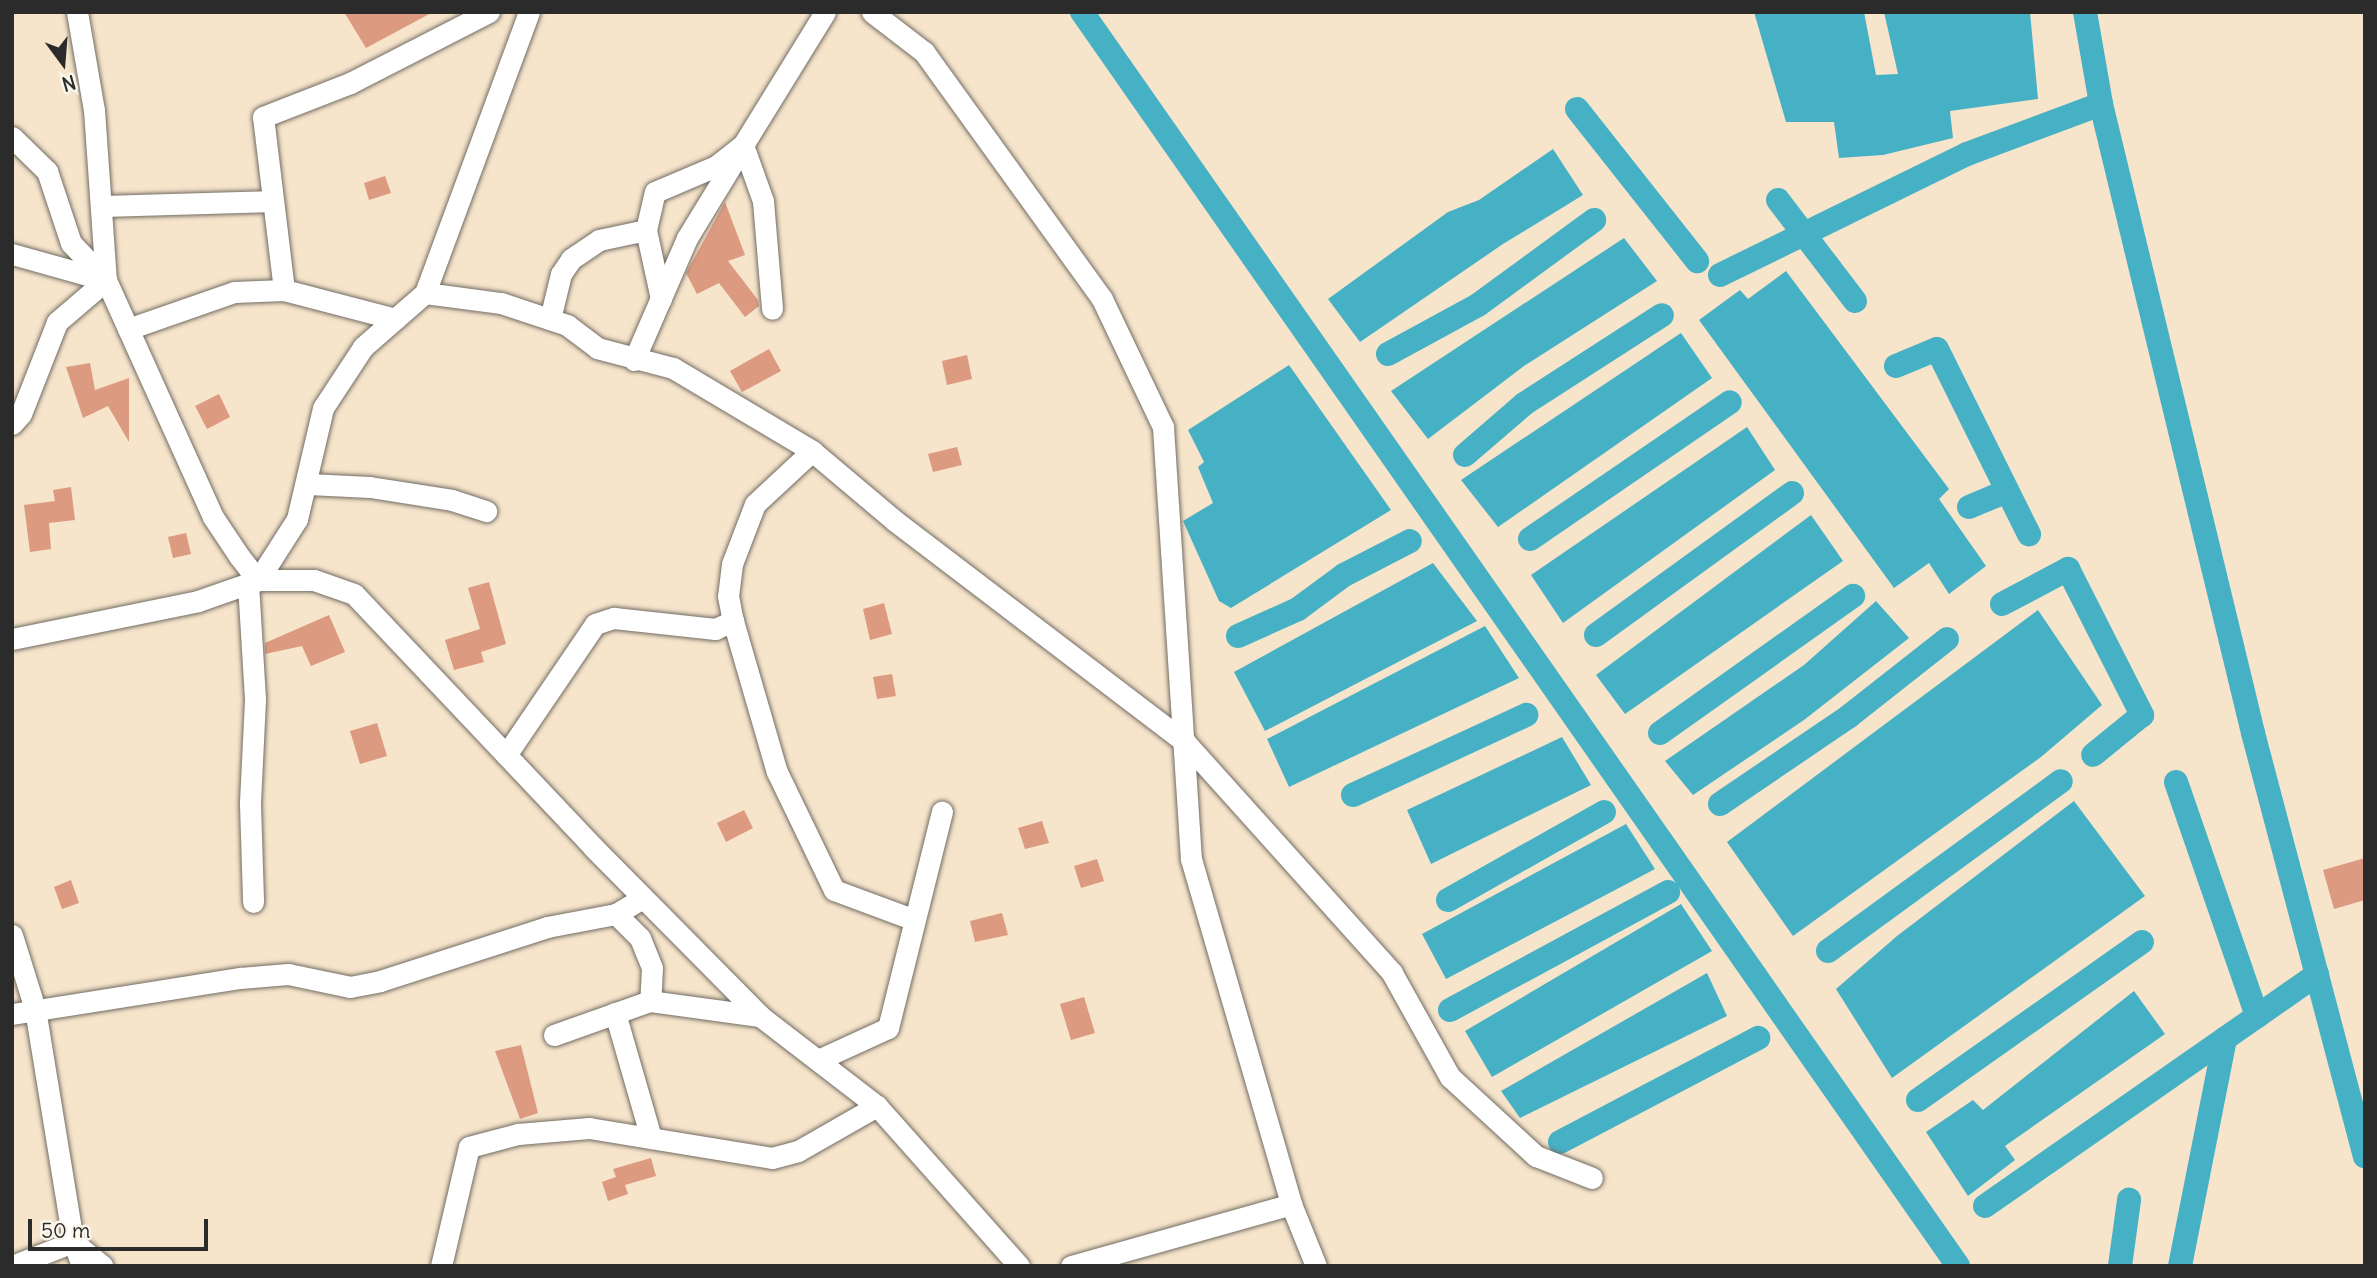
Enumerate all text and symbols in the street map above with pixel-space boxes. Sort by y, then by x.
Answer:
north arrow [28,28,98,98]
text: N [59,70,78,97]
scale bar [32,1204,212,1248]
text: 50 m [41,1217,90,1244]

